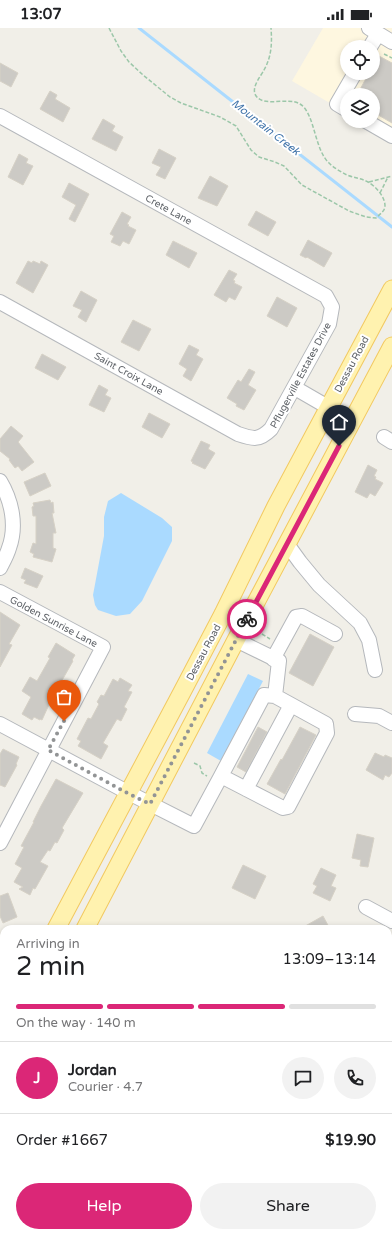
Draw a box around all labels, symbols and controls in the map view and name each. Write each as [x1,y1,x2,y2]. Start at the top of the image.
text: 13:07 [20,5,62,23]
map controls [340,40,380,128]
button: locate [340,40,380,80]
button: layers [340,88,380,128]
water label: Mountain Creek [229,97,303,159]
street label: Crete Lane [143,192,194,228]
street label: Pflugerville Estates Drive [268,320,334,430]
street label: Dessau Road [332,334,372,395]
street label: Saint Croix Lane [92,350,165,398]
pin [322,405,356,446]
icon: home [328,411,350,433]
street label: Golden Sunrise Lane [8,594,100,650]
courier [227,599,267,639]
icon: bike [236,608,258,630]
street label: Dessau Road [184,622,224,683]
pin [47,680,81,721]
icon: bag [53,686,75,708]
text: Arriving in [16,936,80,952]
text: 13:09–13:14 [283,950,376,968]
text: 2 min [16,951,85,982]
text: On the way · 140 m [16,1015,136,1031]
button: chat [282,1057,324,1099]
button: phone [334,1057,376,1099]
text: Jordan [68,1061,117,1079]
text: J [34,1069,41,1087]
text: Courier · 4.7 [68,1079,143,1095]
text: Order #1667 [16,1131,108,1149]
text: $19.90 [325,1131,376,1149]
button: Help [16,1183,192,1229]
button: Share [200,1183,376,1229]

